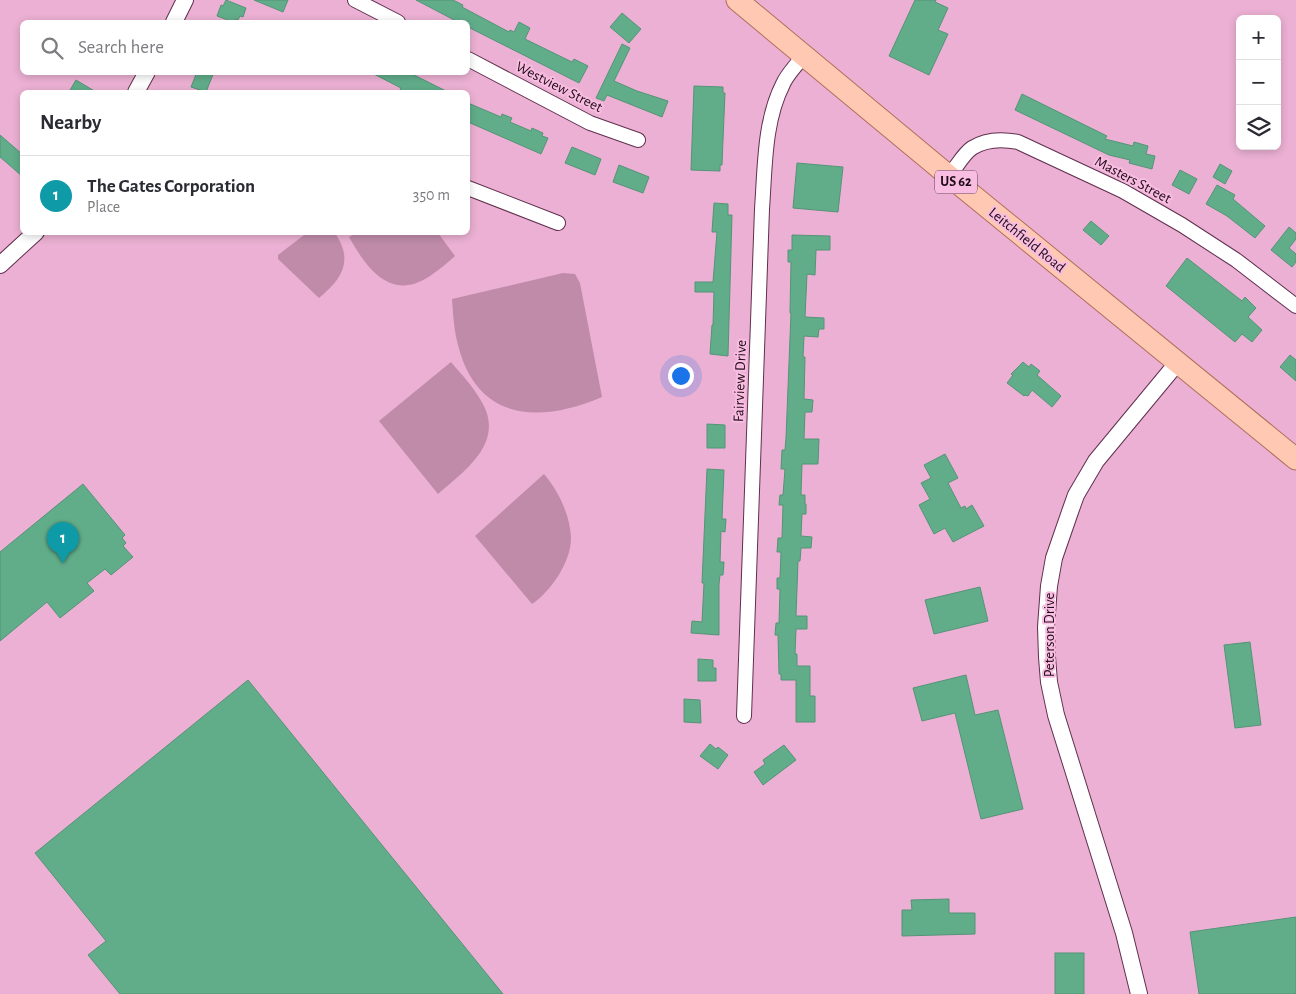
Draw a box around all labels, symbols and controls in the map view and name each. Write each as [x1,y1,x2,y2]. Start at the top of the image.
map controls [1236,15,1281,150]
button: + [1236,15,1281,60]
search box [20,20,470,75]
icon: search [38,34,66,62]
text: Search here [78,38,164,57]
street label: Westview Street [513,59,605,115]
button: − [1236,60,1281,105]
button: layers [1236,105,1281,150]
text: Nearby [40,112,101,133]
street label: Masters Street [1092,154,1174,206]
road number: US 62 [935,170,977,193]
text: The Gates Corporation [87,177,255,196]
text: 1 [53,187,59,203]
text: 350 m [413,187,450,203]
text: Place [87,199,120,215]
street label: Leitchfield Road [986,205,1068,275]
street label: Fairview Drive [731,340,749,422]
your location [668,363,694,389]
pin: 1 [47,522,79,563]
street label: Peterson Drive [1042,593,1057,677]

